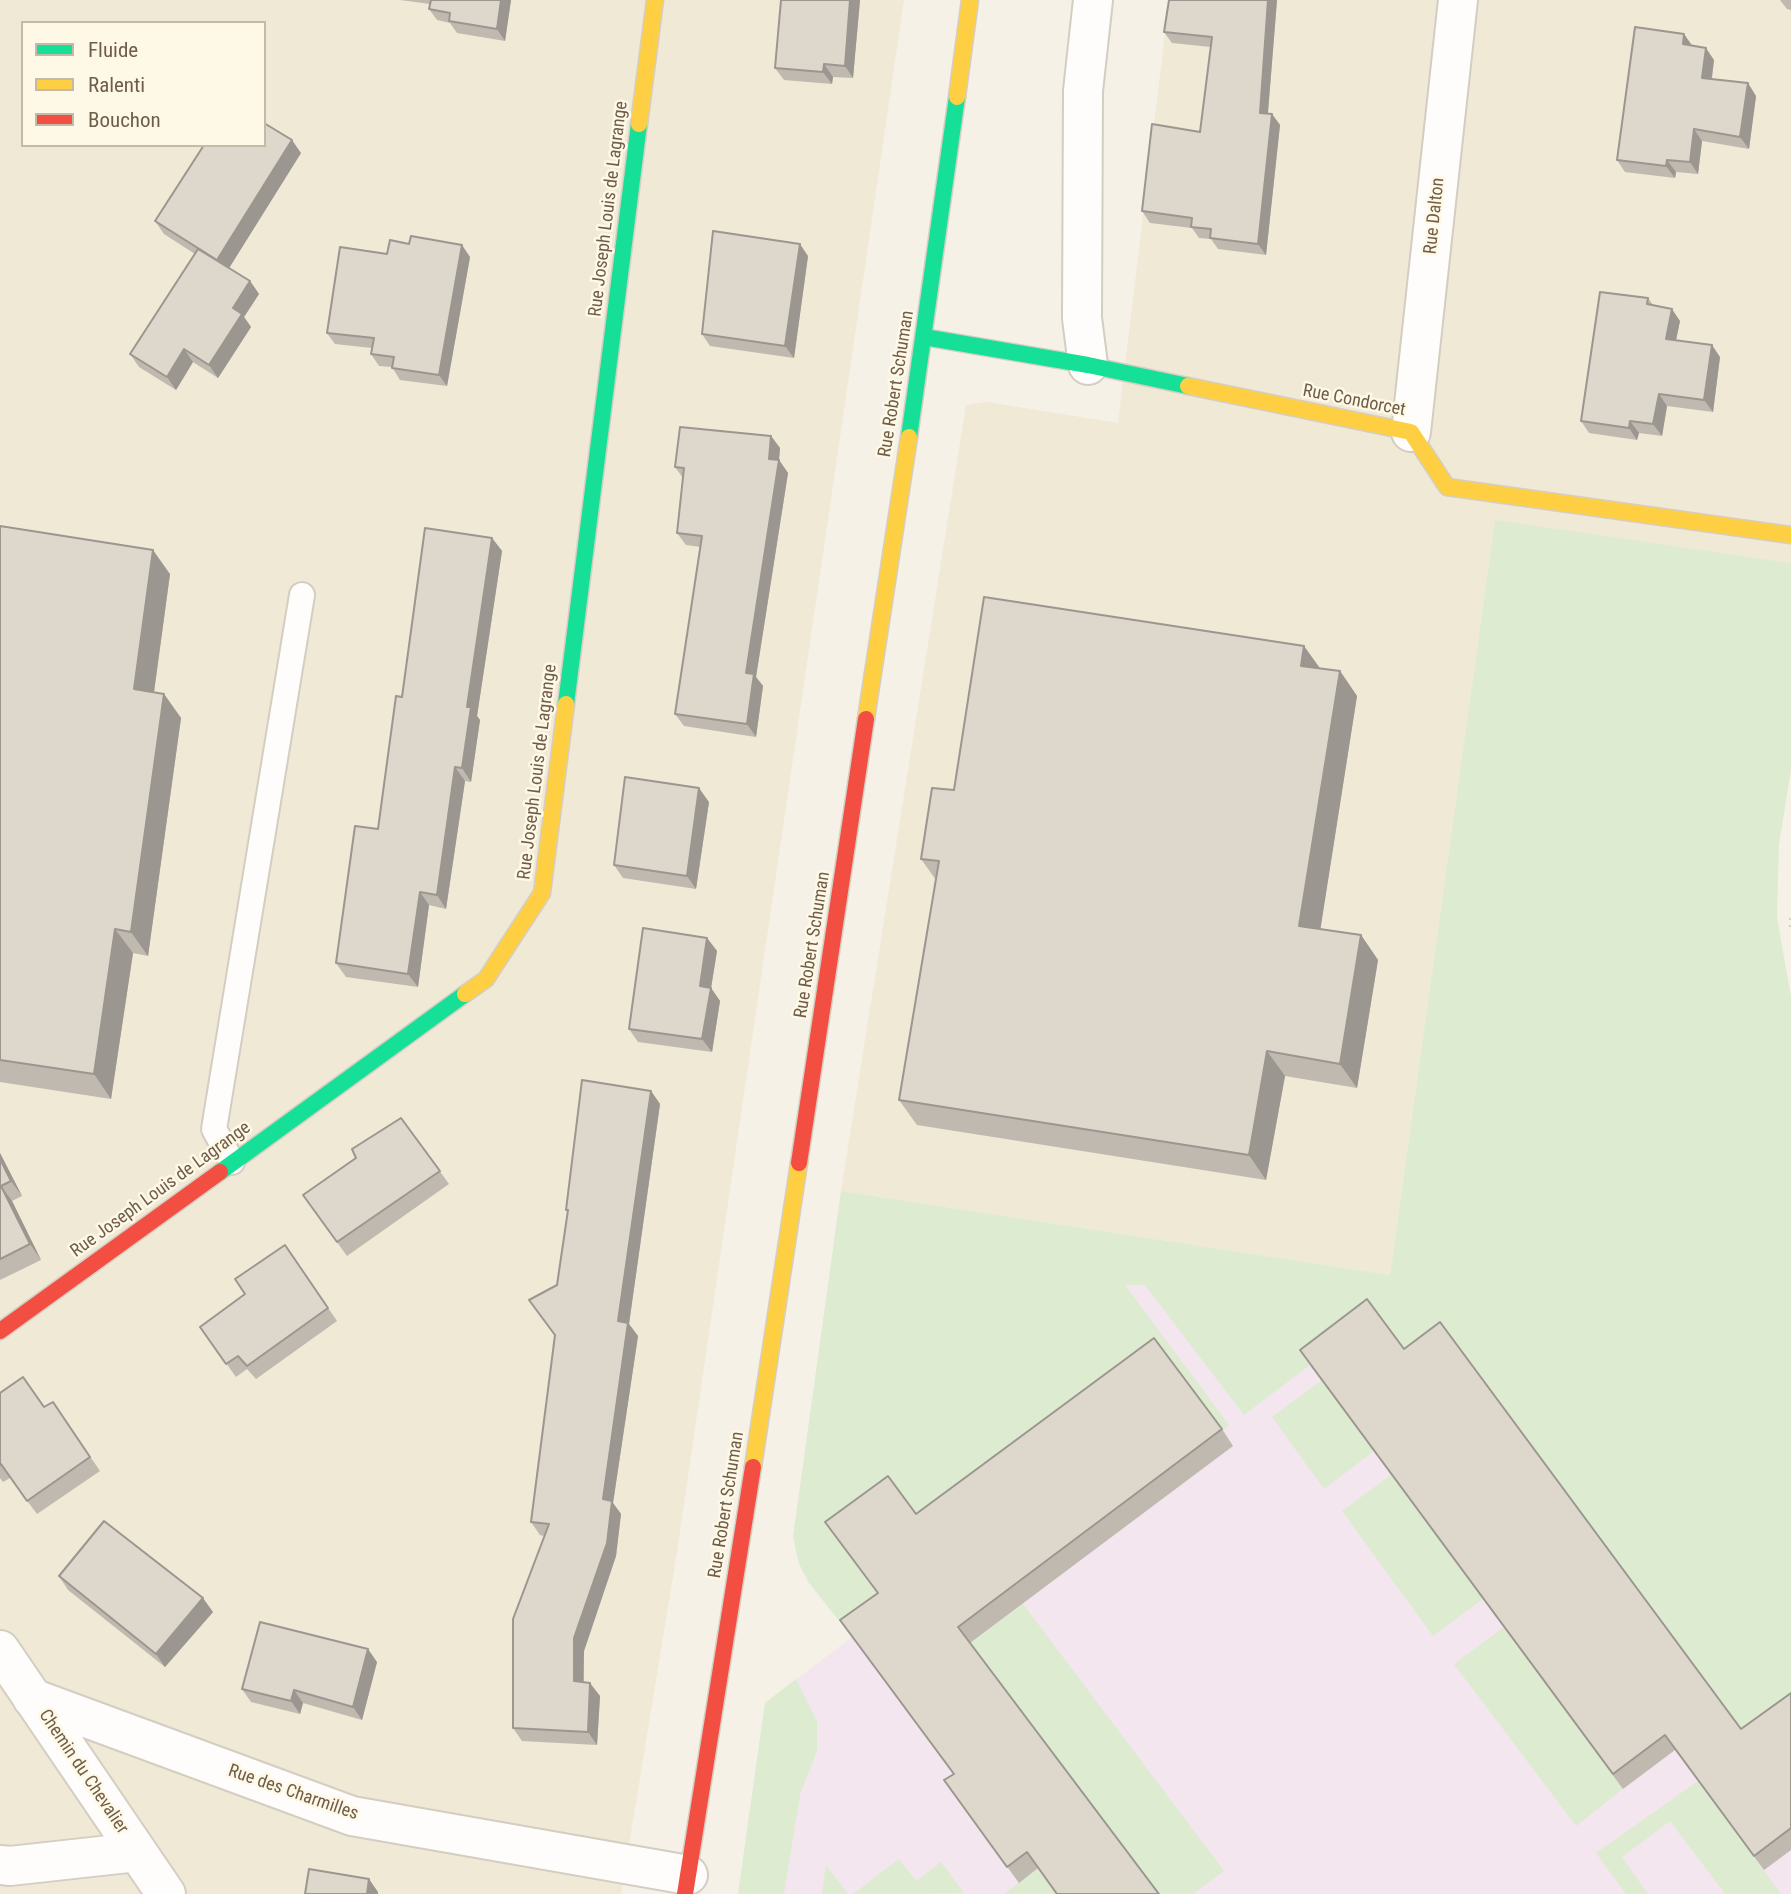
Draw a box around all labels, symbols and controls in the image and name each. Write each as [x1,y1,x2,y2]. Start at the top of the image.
legend [21,21,266,147]
text: Fluide [88,38,138,62]
text: Ralenti [88,73,145,97]
street label: Rue Joseph Louis de Lagrange [585,100,633,318]
text: Bouchon [88,108,161,132]
street label: Rue Dalton [1420,177,1450,255]
street label: Rue Robert Schuman [875,309,919,459]
street label: Rue Condorcet [1301,380,1407,422]
street label: Rue Joseph Louis de Lagrange [514,663,562,881]
street label: Rue Robert Schuman [791,870,835,1020]
street label: Rue Joseph Louis de Lagrange [67,1117,255,1263]
street label: Rue Robert Schuman [705,1430,749,1580]
street label: Chemin du Chevalier [33,1706,133,1838]
street label: Rue des Charmilles [225,1761,361,1825]

